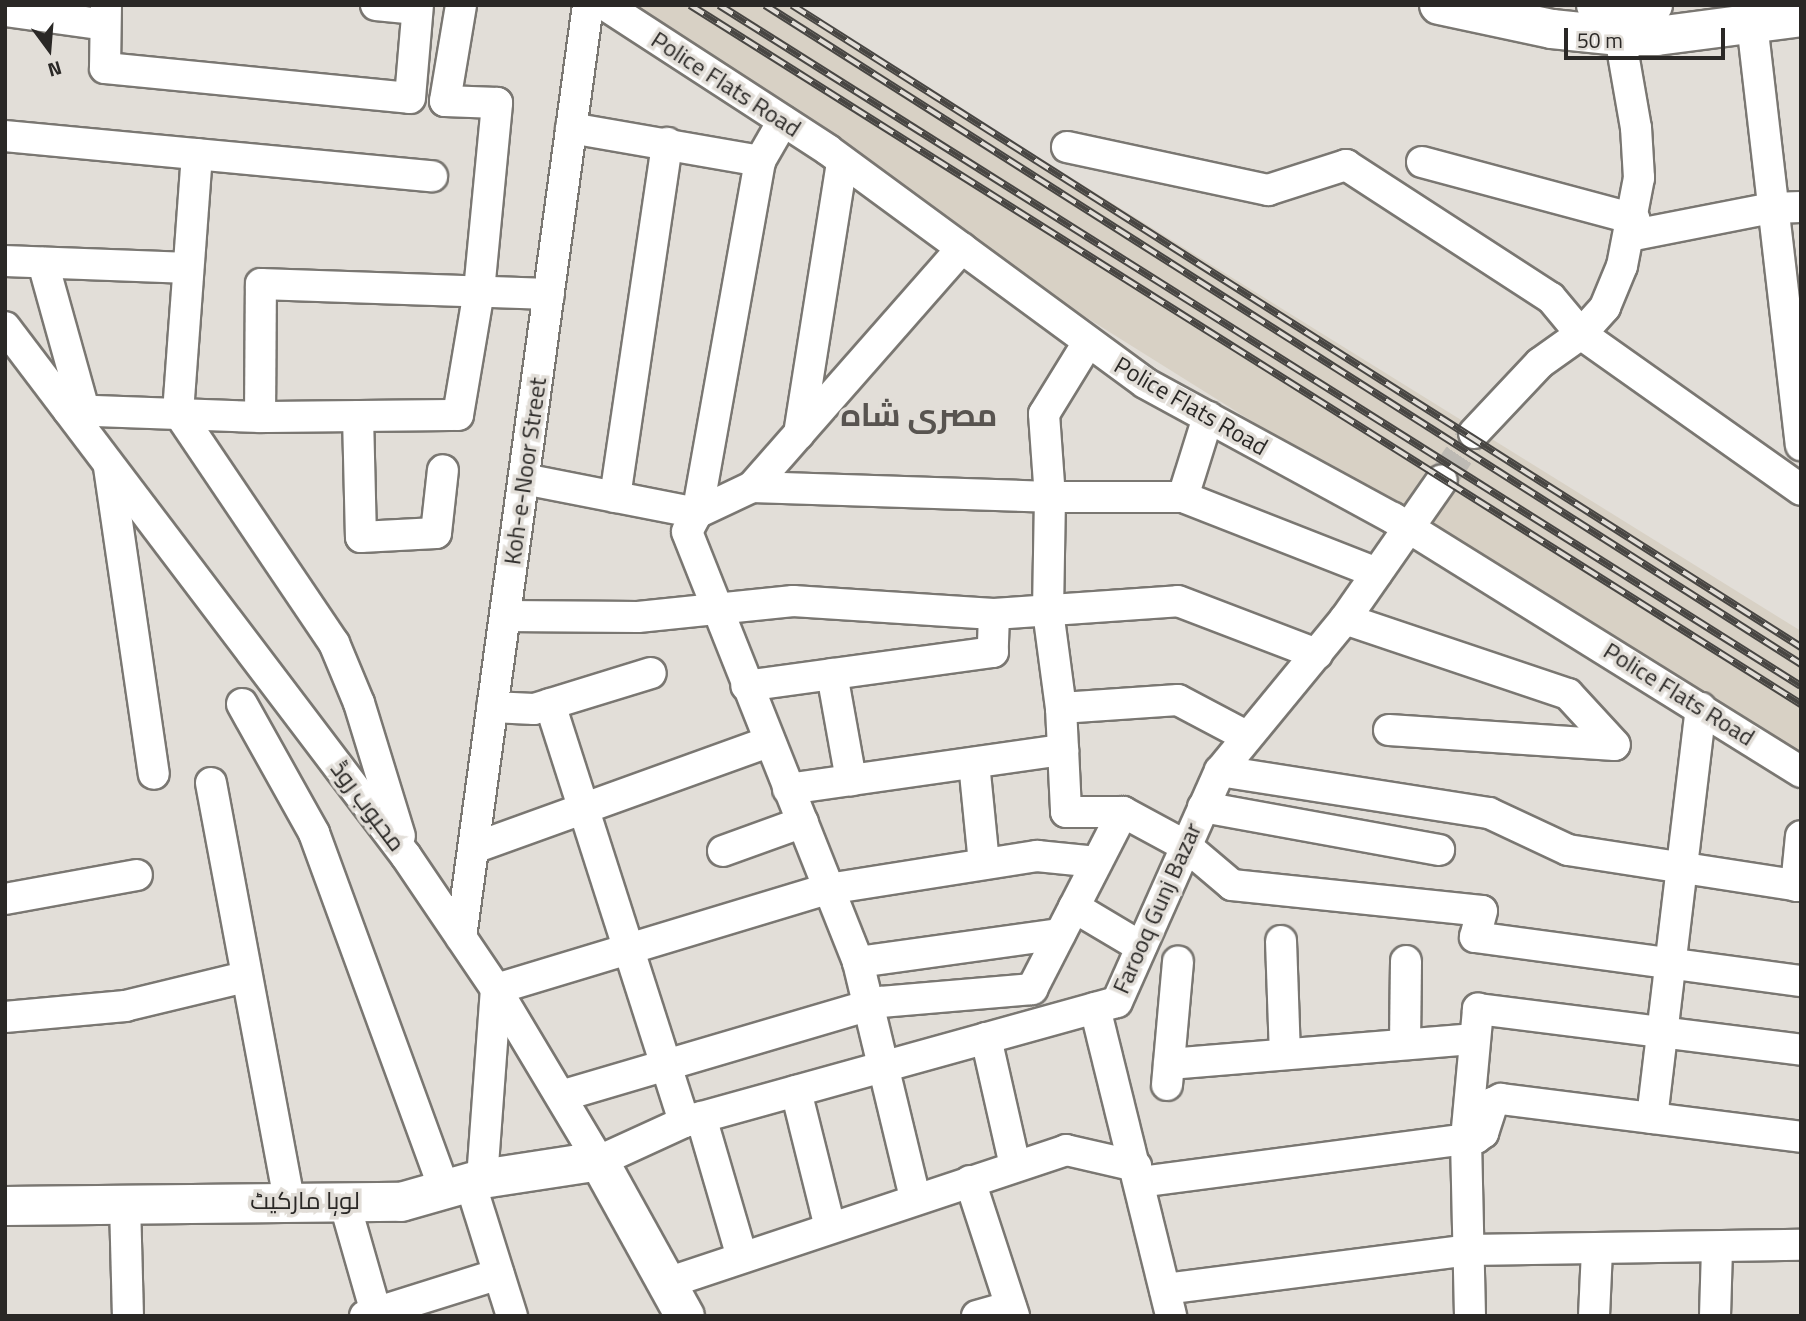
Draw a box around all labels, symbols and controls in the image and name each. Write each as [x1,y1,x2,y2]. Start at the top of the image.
north arrow [14,14,84,84]
scale bar [1568,14,1729,58]
text: 50 m [1577,24,1623,56]
street label: Police Flats Road [646,25,806,143]
text: N [45,54,65,85]
street label: Police Flats Road [1109,350,1273,462]
street label: Koh-e-Noor Street [498,375,552,567]
district label: مصری شاہ [841,395,997,433]
street label: Police Flats Road [1598,636,1760,752]
street label: محبوب روڈ [325,755,411,857]
street label: Farooq Gunj Bazar [1106,818,1208,998]
street label: لوہا مارکیٹ [250,1187,360,1215]

